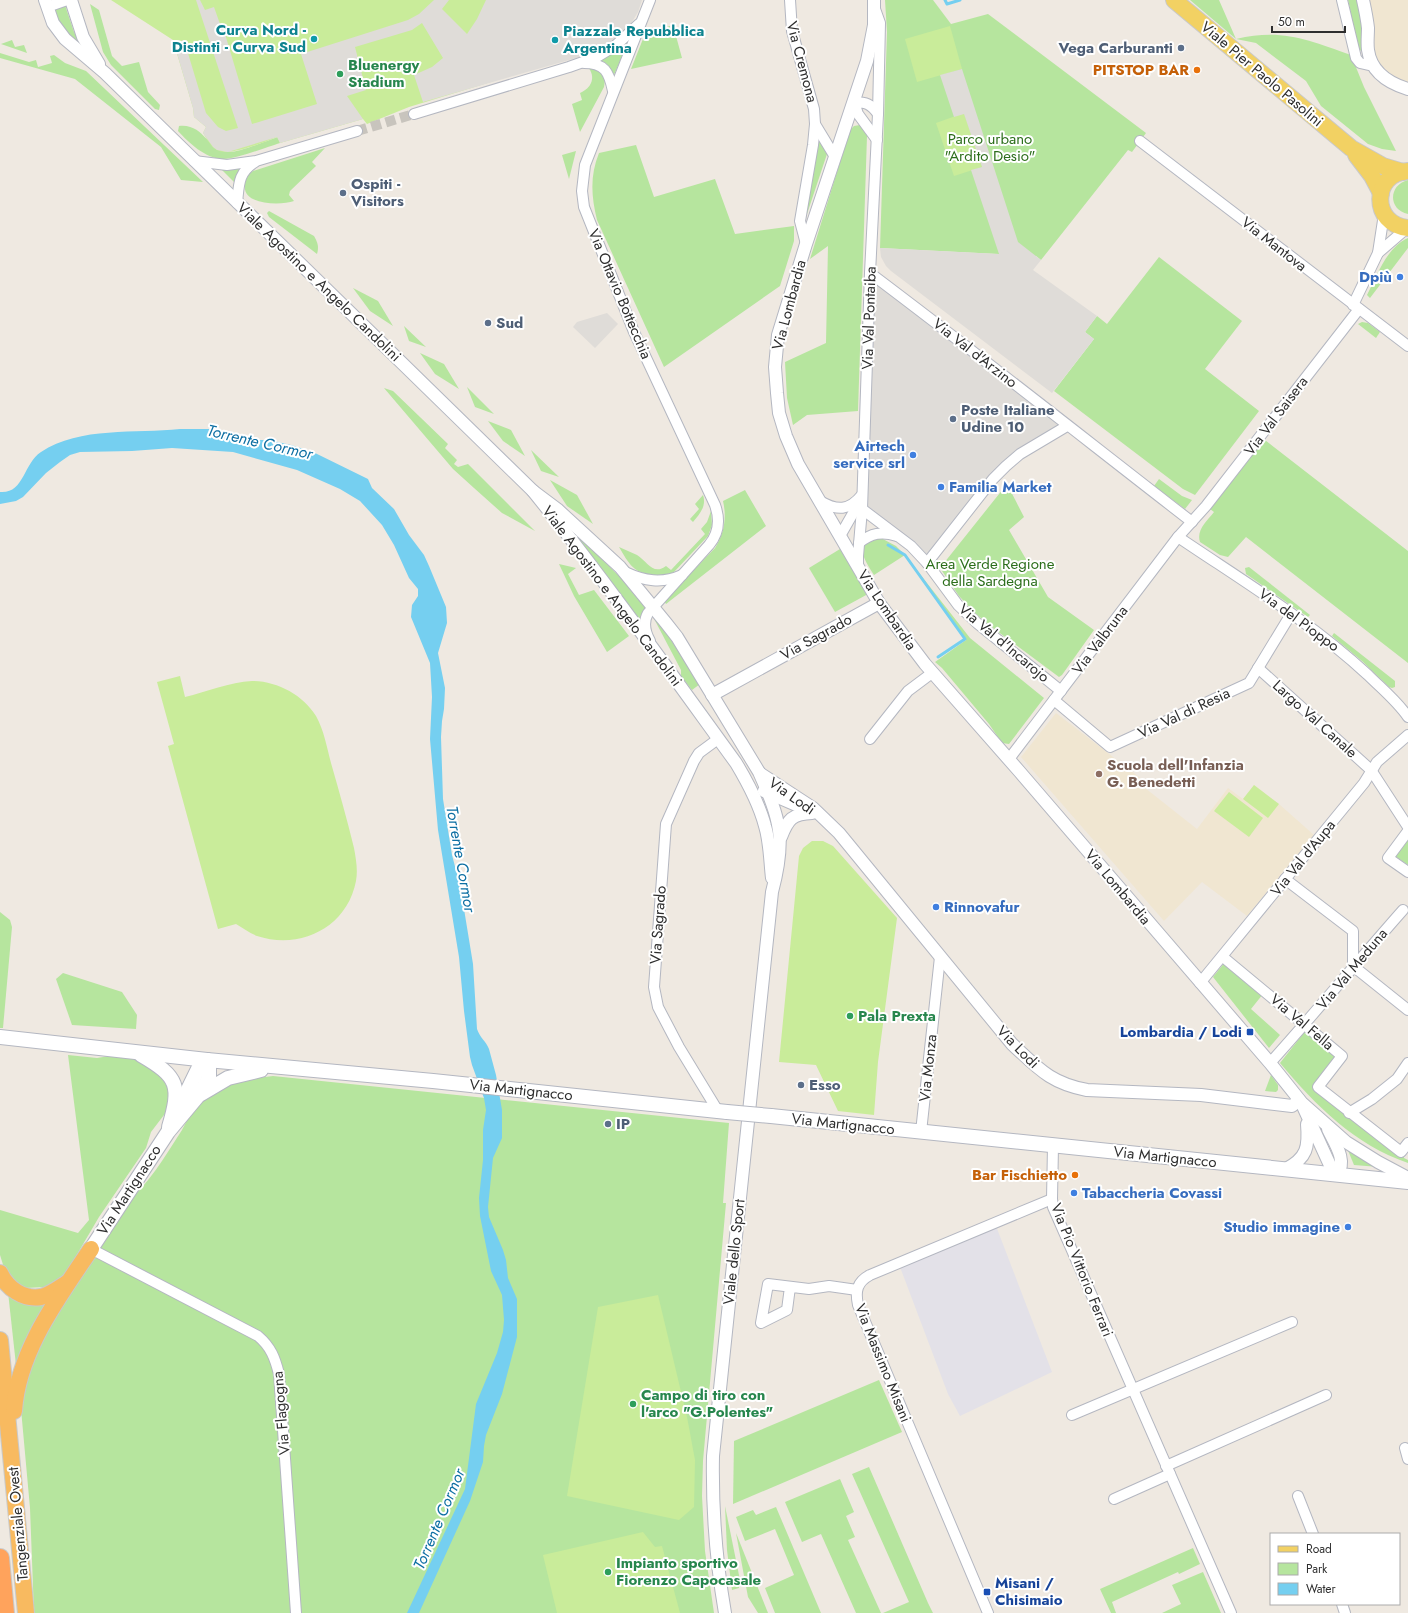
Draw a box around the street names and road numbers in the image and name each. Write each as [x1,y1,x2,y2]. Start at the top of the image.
street label: Viale Pier Paolo Pasolini [1196,16,1328,132]
street label: Via Cremona [781,19,823,105]
street label: Viale Agostino e Angelo Candolini [232,197,406,367]
street label: Via Mantova [1236,211,1312,277]
street label: Via Ottavio Bottecchia [583,225,657,363]
street label: Via Lombardia [766,257,812,353]
street label: Via Val Pontaiba [856,266,882,370]
street label: Via Val d'Arzino [928,313,1022,393]
street label: Via Val Saisera [1239,372,1313,460]
street label: Viale Agostino e Angelo Candolini [537,501,687,691]
street label: Via Lombardia [852,565,922,655]
street label: Via del Pioppo [1254,583,1344,657]
street label: Via Val d'Incarojo [954,598,1054,688]
street label: Via Valbruna [1067,601,1133,679]
street label: Via Sagrado [776,608,856,666]
street label: Largo Val Canale [1268,675,1362,763]
street label: Via Val di Resia [1134,682,1234,744]
street label: Via Lodi [764,772,820,820]
street label: Via Val d'Aupa [1265,815,1341,901]
street label: Via Lombardia [1080,844,1156,930]
street label: Via Sagrado [644,885,672,965]
street label: Via Val Meduna [1311,923,1393,1015]
street label: Via Val Fella [1265,989,1339,1055]
street label: Via Lodi [992,1021,1044,1073]
street label: Via Monza [914,1033,942,1103]
street label: Via Martignacco [468,1074,574,1106]
street label: Via Martignacco [790,1108,896,1140]
street label: Via Martignacco [92,1141,166,1239]
street label: Via Martignacco [1112,1141,1218,1173]
street label: Viale dello Sport [718,1198,751,1306]
street label: Via Pio Vittorio Ferrari [1045,1200,1119,1340]
street label: Via Massimo Misani [849,1300,917,1426]
street label: Via Flagogna [266,1370,296,1456]
street label: Tangenziale Ovest [2,1466,34,1582]

